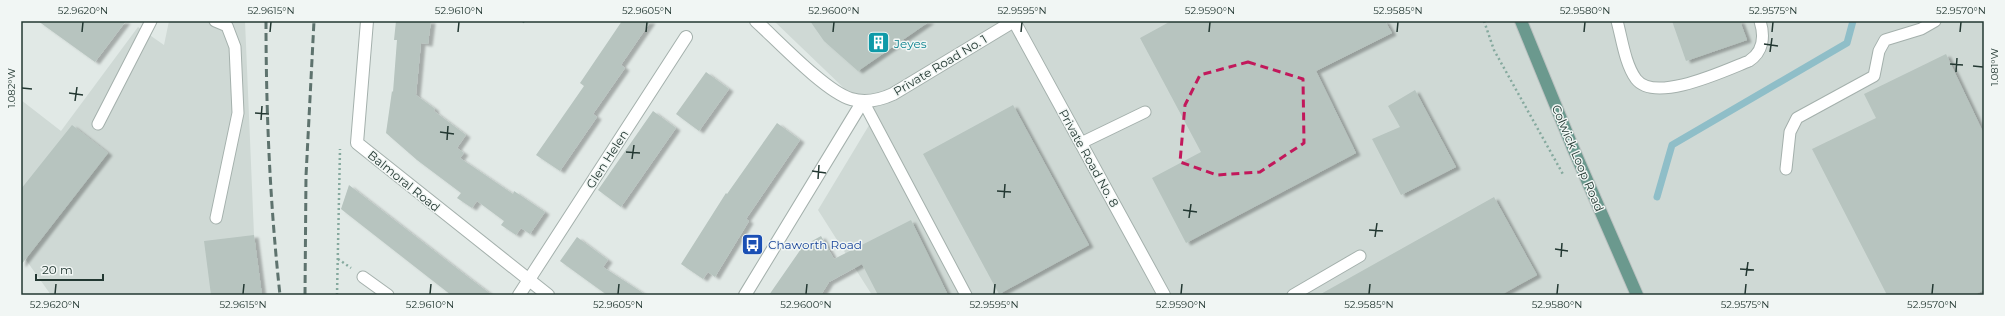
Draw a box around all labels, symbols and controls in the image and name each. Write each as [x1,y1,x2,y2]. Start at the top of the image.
text: 52.9620°N [58,4,108,17]
text: 52.9615°N [247,4,295,17]
text: 52.9610°N [435,4,483,17]
text: 52.9605°N [622,4,672,17]
text: 52.9600°N [808,4,860,17]
text: 52.9595°N [997,4,1047,17]
text: 52.9590°N [1185,4,1235,17]
text: 52.9585°N [1373,4,1423,17]
text: 52.9580°N [1560,4,1610,17]
text: 52.9575°N [1749,4,1797,17]
text: 52.9570°N [1936,4,1986,17]
building icon: Jeyes [865,30,891,56]
street label: Private Road No. 1 [891,31,989,99]
place label: Jeyes [893,36,927,51]
text: 1.081°W [1988,48,2001,86]
text: 1.082°W [5,68,18,108]
street label: Colwick Loop Road [1549,102,1607,214]
street label: Private Road No. 8 [1056,106,1122,210]
street label: Glen Helen [583,127,631,191]
street label: Balmoral Road [365,147,443,215]
bus stop icon: Chaworth Road [740,231,766,257]
place label: Chaworth Road [768,237,862,252]
scale bar [36,256,103,282]
text: 20 m [42,262,73,277]
text: 52.9620°N [30,298,80,311]
text: 52.9615°N [219,298,267,311]
text: 52.9610°N [406,298,454,311]
text: 52.9605°N [593,298,643,311]
text: 52.9600°N [780,298,832,311]
text: 52.9595°N [969,298,1019,311]
text: 52.9590°N [1156,298,1206,311]
text: 52.9585°N [1344,298,1394,311]
text: 52.9580°N [1532,298,1582,311]
text: 52.9575°N [1721,298,1769,311]
text: 52.9570°N [1907,298,1957,311]

